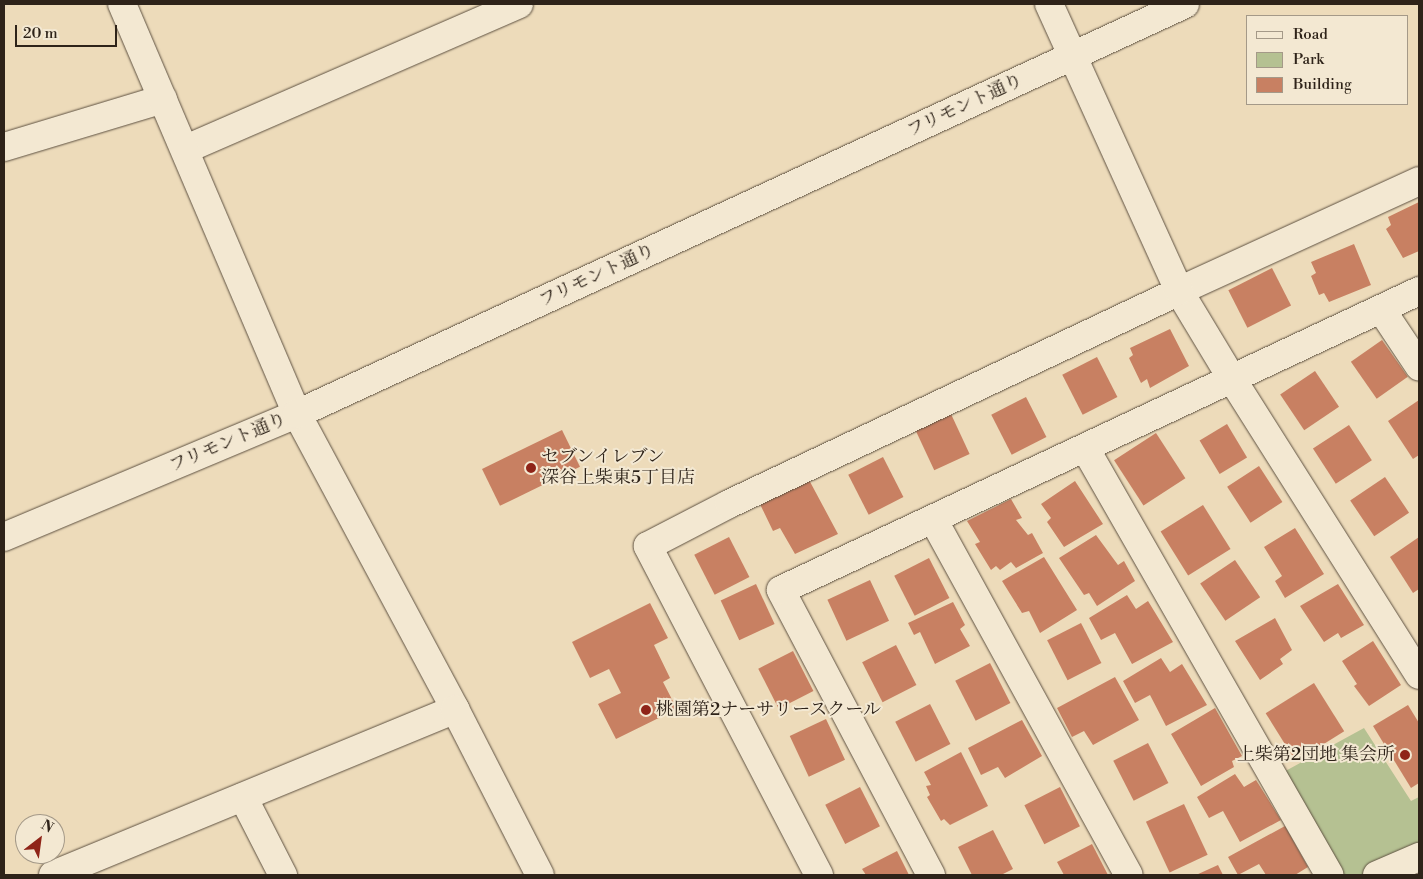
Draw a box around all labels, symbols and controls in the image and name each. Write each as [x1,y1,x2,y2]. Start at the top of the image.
scale bar [18,15,120,47]
legend [1246,15,1408,105]
text: 20 m [23,24,58,43]
text: Road [1293,25,1328,44]
text: Park [1293,50,1324,69]
street label: フリモント通り [903,70,1027,142]
text: Building [1293,75,1352,94]
street label: フリモント通り [535,240,659,312]
street label: フリモント通り [166,408,290,478]
place label: セブンイレブン 深谷上柴東5丁目店 [541,447,695,489]
marker: セブンイレブン 深谷上柴東5丁目店 [525,462,537,474]
place label: 桃園第2ナーサリースクール [656,699,882,721]
marker: 桃園第2ナーサリースクール [640,704,652,716]
place label: 上柴第2団地 集会所 [1237,744,1395,766]
marker: 上柴第2団地 集会所 [1399,749,1411,761]
north arrow [15,814,65,864]
text: N [38,816,56,837]

